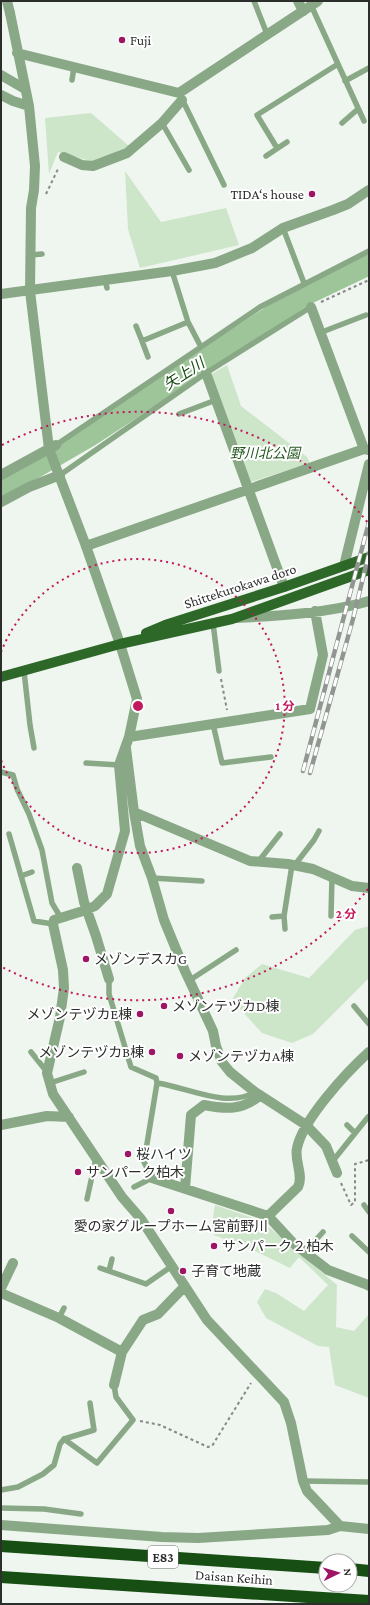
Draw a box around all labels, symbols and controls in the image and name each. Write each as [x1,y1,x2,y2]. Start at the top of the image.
place label: Fuji [130,32,152,49]
marker: Fuji [117,35,127,45]
place label: TIDA‘s house [230,186,304,202]
marker: TIDA‘s house [307,189,317,199]
water label: 矢上川 [161,354,209,393]
park label: 野川北公園 [230,445,302,461]
street label: Shittekurokawa doro [182,560,298,612]
centre of rings [131,699,145,713]
text: 1 分 [276,699,294,713]
text: 2 分 [336,907,356,921]
place label: メゾンデスカG [94,951,187,967]
marker: メゾンデスカG [81,954,91,964]
place label: メゾンテヅカD棟 [172,998,279,1014]
marker: メゾンテヅカD棟 [159,1001,169,1011]
place label: メゾンテヅカE棟 [26,1006,132,1022]
marker: メゾンテヅカE棟 [135,1009,145,1019]
place label: メゾンテヅカB棟 [38,1044,144,1060]
marker: メゾンテヅカB棟 [147,1047,157,1057]
place label: メゾンテヅカA棟 [188,1048,294,1064]
marker: メゾンテヅカA棟 [175,1051,185,1061]
place label: 桜ハイツ [136,1146,192,1162]
marker: 桜ハイツ [123,1149,133,1159]
place label: サンパーク柏木 [86,1164,184,1180]
marker: サンパーク柏木 [73,1167,83,1177]
marker: 愛の家グループホーム宮前野川 [166,1206,176,1216]
place label: 愛の家グループホーム宮前野川 [74,1218,268,1234]
place label: サンパーク２柏木 [222,1238,334,1254]
marker: サンパーク２柏木 [209,1241,219,1251]
place label: 子育て地蔵 [191,1263,261,1279]
marker: 子育て地蔵 [178,1266,188,1276]
road number: E83 [148,1546,178,1568]
north arrow [318,1553,358,1593]
street label: Daisan Keihin [195,1566,274,1588]
text: N [342,1568,354,1577]

